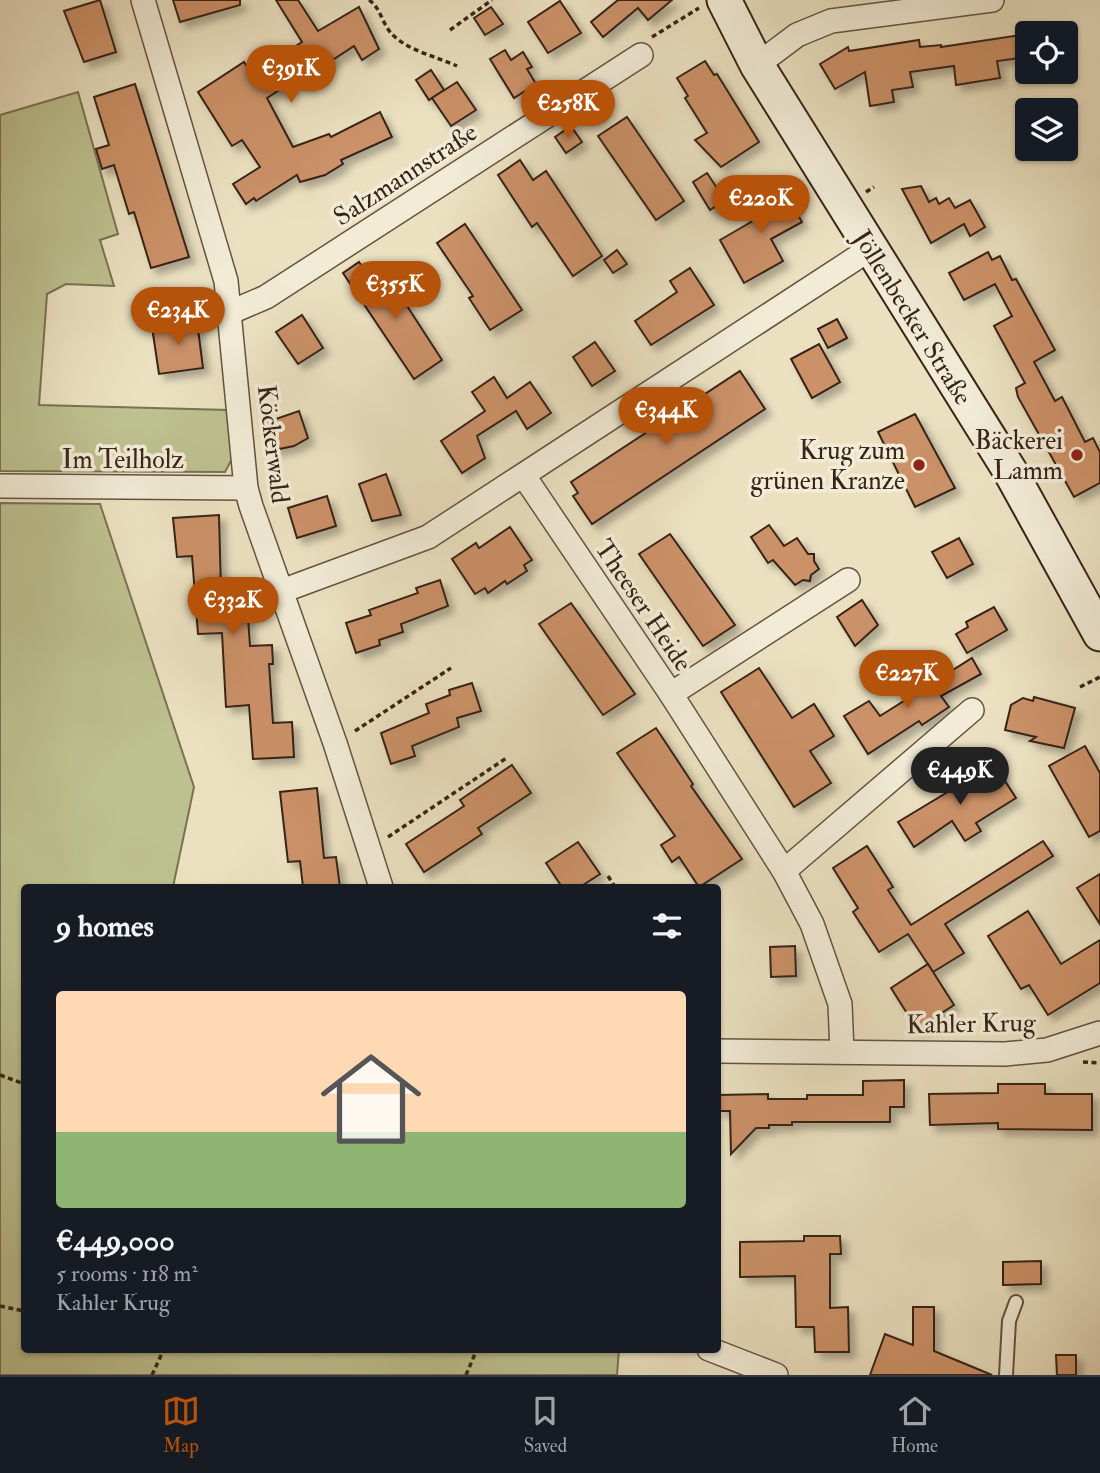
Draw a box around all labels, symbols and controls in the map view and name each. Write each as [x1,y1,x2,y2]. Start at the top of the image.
map controls [1015,21,1078,161]
button: locate [1015,21,1078,84]
pin: €391K [242,46,340,105]
text: €391K [262,53,320,82]
pin: €258K [519,80,617,140]
text: €258K [537,88,599,117]
button: layers [1015,98,1078,161]
street label: Salzmannstraße [328,117,483,233]
pin: €220K [712,176,810,235]
text: €220K [729,183,793,212]
street label: Jöllenbecker Straße [845,223,979,411]
pin: €355K [346,262,444,321]
text: €355K [366,269,424,298]
pin: €234K [129,288,227,347]
text: €234K [147,295,209,324]
street label: Köckerwald [250,383,296,505]
pin: €344K [617,388,715,447]
text: €344K [634,395,698,424]
place label: Bäckerei Lamm [974,425,1063,487]
place label: Krug zum grünen Kranze [751,435,905,497]
street label: Im Teilholz [62,444,184,476]
marker: Bäckerei Lamm [1069,447,1085,463]
marker: Krug zum grünen Kranze [911,457,927,473]
street label: Theeser Heide [587,534,699,678]
pin: €332K [184,578,282,637]
text: €332K [204,585,262,614]
pin: €227K [858,650,956,710]
text: €227K [875,658,939,687]
pin: €449K [911,748,1009,807]
text: €449K [927,755,993,784]
icon: filters [648,907,686,945]
text: 9 homes [56,908,154,945]
street label: Kahler Krug [906,1007,1037,1041]
icon: home [308,1036,434,1162]
text: €449,000 [56,1222,175,1259]
text: 5 rooms · 118 m² [56,1259,198,1288]
text: Kahler Krug [56,1288,170,1317]
tab: Map [162,1392,200,1458]
tab: Saved [524,1392,567,1458]
tab: Home [891,1392,938,1458]

